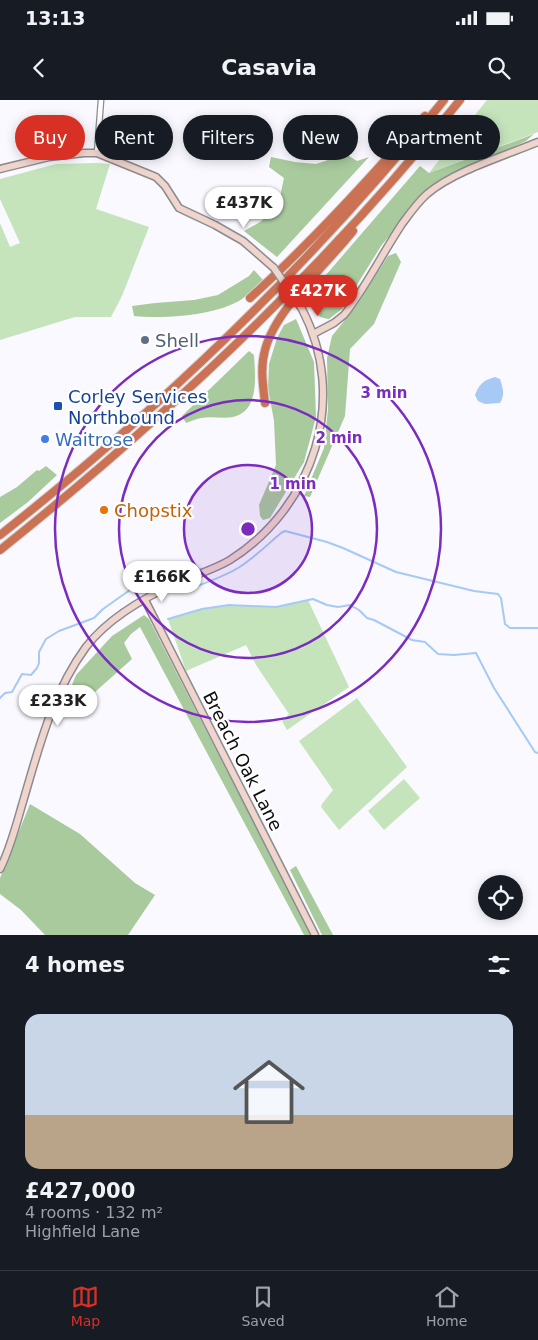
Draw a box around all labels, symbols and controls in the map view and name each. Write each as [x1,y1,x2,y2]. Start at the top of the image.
text: 13:13 [25,7,85,29]
icon: back [25,54,53,82]
icon: search [485,54,513,82]
text: Casavia [221,55,317,80]
chip: Buy [15,115,85,160]
chip: Rent [95,115,173,160]
chip: Filters [183,115,273,160]
chip: New [283,115,358,160]
chip: Apartment [368,115,500,160]
pin: £437K [209,186,279,229]
text: £437K [216,193,272,212]
pin: £427K [283,274,353,317]
text: £427K [290,281,346,300]
place label: Shell [155,330,199,351]
marker: Shell [139,334,151,346]
text: 3 min [360,384,408,402]
place label: Corley Services Northbound [68,386,207,428]
marker: Corley Services Northbound [52,400,64,412]
place label: Waitrose [55,429,133,450]
text: 2 min [315,429,363,447]
marker: Waitrose [39,433,51,445]
text: 1 min [269,475,317,493]
place label: Chopstix [114,500,193,521]
marker: Chopstix [98,504,110,516]
centre of rings [239,520,257,538]
pin: £166K [127,560,197,603]
text: £166K [134,567,190,586]
pin: £233K [23,684,93,727]
street label: Breach Oak Lane [199,688,287,834]
text: £233K [30,691,86,710]
map controls [478,875,523,920]
button: locate [478,875,523,920]
icon: filters [485,951,513,979]
text: 4 homes [25,953,125,977]
icon: home [224,1047,314,1137]
text: £427,000 [25,1179,135,1203]
text: 4 rooms · 132 m² [25,1203,163,1222]
text: Highfield Lane [25,1222,140,1241]
tab: Map [71,1283,100,1329]
tab: Saved [241,1283,285,1329]
tab: Home [426,1283,467,1329]

